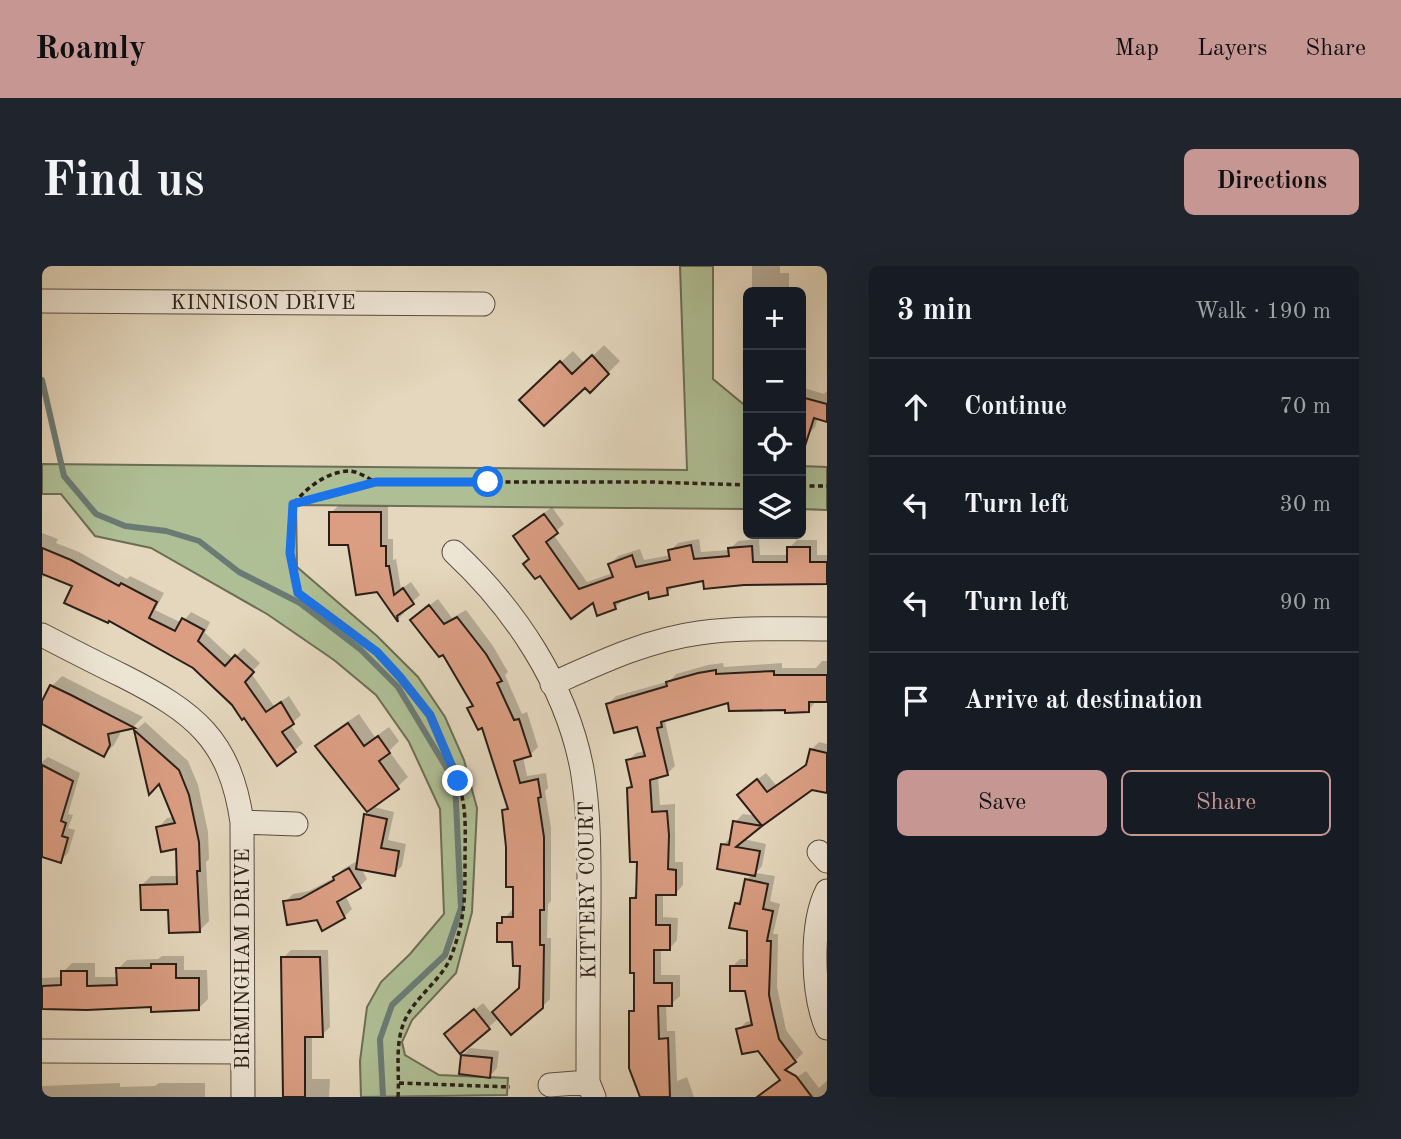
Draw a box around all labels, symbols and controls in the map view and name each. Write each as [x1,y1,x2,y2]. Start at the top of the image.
text: Roamly [35,33,146,66]
text: Map [1115,37,1159,61]
text: Layers [1197,37,1267,61]
text: Share [1305,37,1366,61]
button: Directions [1184,149,1359,215]
text: Find us [42,158,205,207]
map controls [743,287,806,539]
button: + [743,287,806,350]
street label: KINNISON DRIVE [171,293,355,314]
text: 3 min [897,296,972,326]
text: Walk · 190 m [1195,300,1331,323]
button: − [743,350,806,413]
icon: ahead [897,388,935,426]
text: Continue [964,394,1067,420]
text: 70 m [1280,395,1331,418]
button: locate [743,413,806,476]
route start [472,466,503,497]
button: layers [743,476,806,539]
icon: left [897,486,935,524]
text: Turn left [964,492,1069,518]
text: 30 m [1280,493,1331,516]
icon: left [897,584,935,622]
text: Turn left [964,590,1069,616]
text: 90 m [1280,591,1331,614]
icon: arrive [897,682,935,720]
text: Arrive at destination [964,688,1203,714]
route end [442,765,473,796]
button: Save [897,770,1107,836]
button: Share [1121,770,1331,836]
street label: KITTERY COURT [576,801,601,979]
street label: BIRMINGHAM DRIVE [233,848,254,1070]

